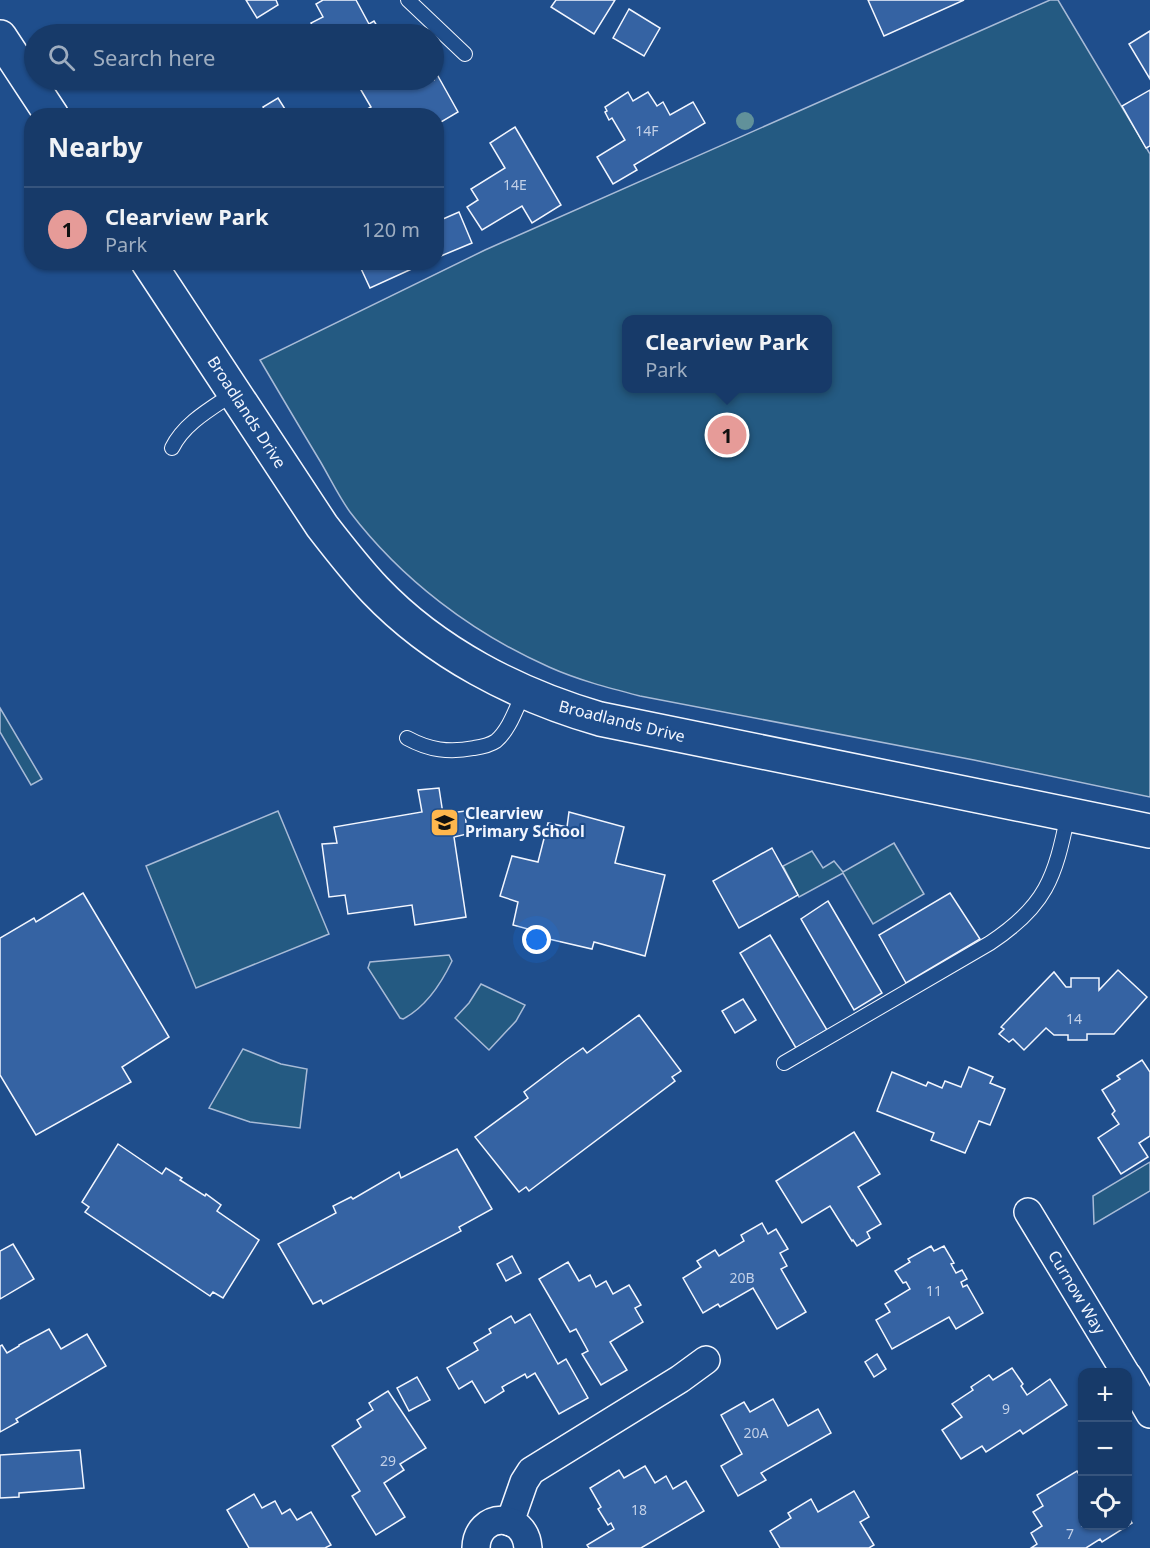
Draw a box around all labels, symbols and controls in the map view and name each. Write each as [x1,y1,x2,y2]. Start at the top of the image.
search box [24,24,444,90]
icon: search [45,41,78,74]
text: Search here [93,42,215,72]
house number: 14F [635,121,659,140]
text: Nearby [48,129,143,165]
house number: 14E [503,175,527,194]
text: Clearview Park [105,201,269,231]
text: 1 [62,216,73,243]
text: 120 m [362,216,420,243]
text: Park [105,231,147,258]
popup [622,315,832,393]
text: Clearview Park [645,326,809,356]
street label: Broadlands Drive [203,352,291,472]
text: Park [645,356,688,383]
pin: 1 [708,412,746,458]
street label: Broadlands Drive [557,695,687,747]
place label: Clearview Primary School [465,802,585,842]
school or university icon: Clearview Primary School [428,806,460,838]
your location [522,925,551,954]
house number: 14 [1066,1009,1082,1028]
street label: Curnow Way [1043,1246,1111,1339]
house number: 20B [729,1268,755,1287]
house number: 11 [926,1281,942,1300]
map controls [1078,1368,1132,1530]
button: + [1078,1368,1132,1422]
house number: 9 [1002,1399,1010,1418]
button: − [1078,1422,1132,1476]
house number: 20A [744,1423,769,1442]
house number: 29 [380,1451,396,1470]
button: locate [1078,1476,1132,1530]
house number: 18 [631,1500,647,1519]
house number: 7 [1066,1524,1074,1543]

